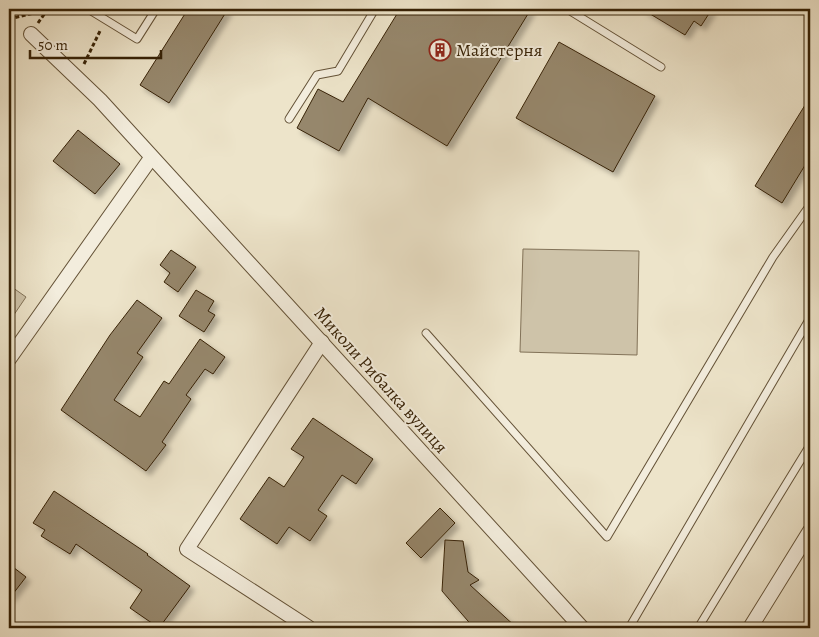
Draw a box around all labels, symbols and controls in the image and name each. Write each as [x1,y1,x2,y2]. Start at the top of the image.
scale bar [30,28,161,60]
text: 50 m [38,35,68,55]
building icon: Майстерня [428,38,452,62]
place label: Майстерня [456,38,543,62]
street label: Миколи Рибалка вулиця [309,302,453,458]

